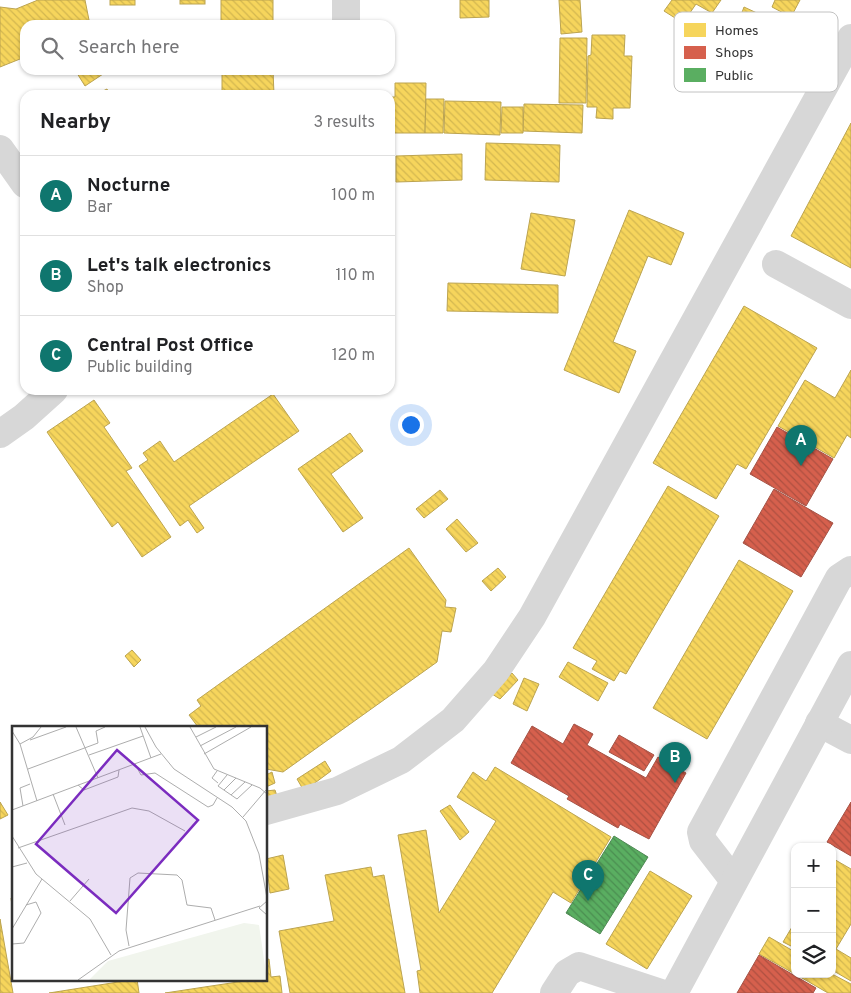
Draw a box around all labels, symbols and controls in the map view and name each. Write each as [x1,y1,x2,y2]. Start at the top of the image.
legend [674,12,838,92]
search box [20,20,395,75]
text: Homes [715,23,759,40]
icon: search [38,34,66,62]
text: Search here [78,36,180,60]
text: Shops [715,45,754,62]
text: Public [715,68,754,85]
text: Nearby [40,109,111,136]
text: 3 results [313,113,375,133]
text: Nocturne [87,174,170,198]
text: A [50,186,62,206]
text: 100 m [331,186,375,206]
text: Bar [87,198,113,218]
text: Let's talk electronics [87,254,271,278]
text: B [50,266,62,286]
text: 110 m [335,266,375,286]
text: Shop [87,278,124,298]
text: Central Post Office [87,334,254,358]
text: C [51,346,61,366]
text: 120 m [332,346,375,366]
text: Public building [87,358,192,378]
your location [398,412,424,438]
pin: A [785,425,817,466]
inset map [12,726,268,980]
pin: B [659,742,691,783]
map controls [791,843,836,978]
button: + [791,843,836,888]
pin: C [572,860,604,901]
button: − [791,888,836,933]
button: layers [791,933,836,978]

